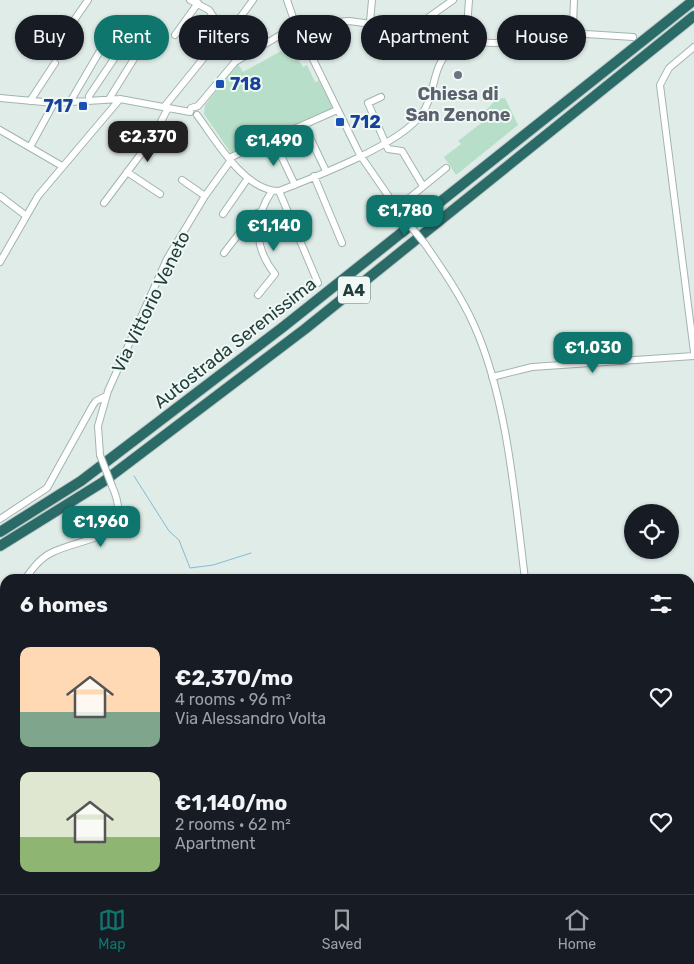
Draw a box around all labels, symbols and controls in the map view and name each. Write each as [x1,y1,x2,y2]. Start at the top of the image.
chip: Buy [15,15,84,60]
chip: Rent [94,15,169,60]
chip: Filters [179,15,268,60]
chip: New [278,15,351,60]
chip: Apartment [361,15,487,60]
chip: House [497,15,586,60]
marker: Chiesa di San Zenone [452,69,464,81]
place label: 718 [230,73,261,95]
marker: 718 [214,78,226,90]
place label: Chiesa di San Zenone [405,83,511,126]
place label: 717 [43,95,73,117]
marker: 717 [77,100,89,112]
place label: 712 [350,111,381,133]
marker: 712 [334,116,346,128]
pin: €2,370 [107,120,189,163]
pin: €1,490 [233,124,315,167]
text: €2,370 [119,127,177,146]
text: €1,490 [246,131,302,150]
pin: €1,780 [364,194,446,237]
text: €1,780 [377,201,433,220]
pin: €1,140 [233,210,315,252]
text: €1,140 [247,216,301,235]
street label: Via Vittorio Veneto [107,227,195,377]
street label: Autostrada Serenissima [149,273,321,413]
road number: A4 [338,276,370,304]
pin: €1,030 [552,332,634,374]
text: €1,030 [564,338,622,357]
map controls [624,504,679,559]
button: locate [624,504,679,559]
pin: €1,960 [60,506,142,548]
text: €1,960 [73,512,129,531]
icon: filters [647,590,675,618]
text: 6 homes [20,592,108,617]
text: €2,370/mo [175,665,293,690]
icon: home [60,667,120,727]
icon: heart [647,683,675,711]
text: 4 rooms · 96 m² [175,690,291,709]
text: Via Alessandro Volta [175,709,326,728]
text: €1,140/mo [175,790,287,815]
icon: home [60,792,120,852]
icon: heart [647,808,675,836]
text: 2 rooms · 62 m² [175,815,291,834]
text: Apartment [175,834,255,853]
tab: Map [98,906,126,953]
tab: Saved [322,906,362,953]
tab: Home [558,906,596,953]

